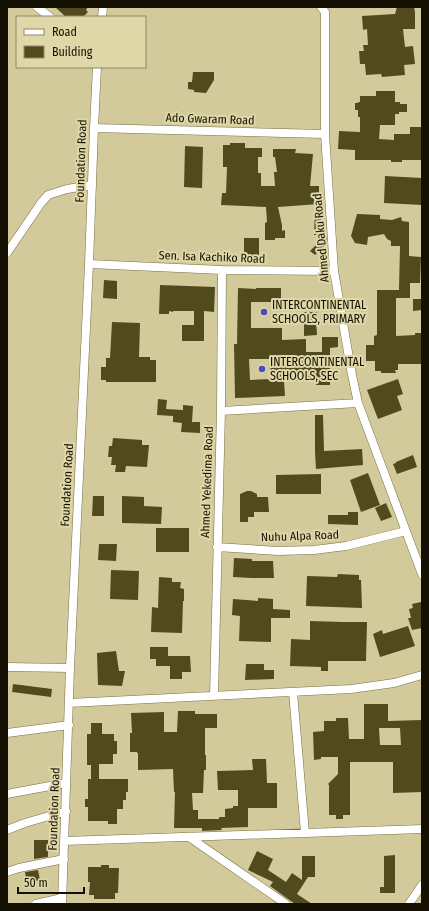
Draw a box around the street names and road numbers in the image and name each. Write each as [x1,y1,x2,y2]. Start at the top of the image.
street label: Ado Gwaram Road [165,110,255,128]
street label: Foundation Road [73,119,89,203]
street label: Ahmed Daku Road [310,193,332,283]
street label: Sen. Isa Kachiko Road [158,248,266,266]
street label: Ahmed Yekedima Road [198,426,216,538]
street label: Foundation Road [58,443,76,527]
street label: Nuhu Alpa Road [261,528,339,544]
street label: Foundation Road [46,767,62,851]

